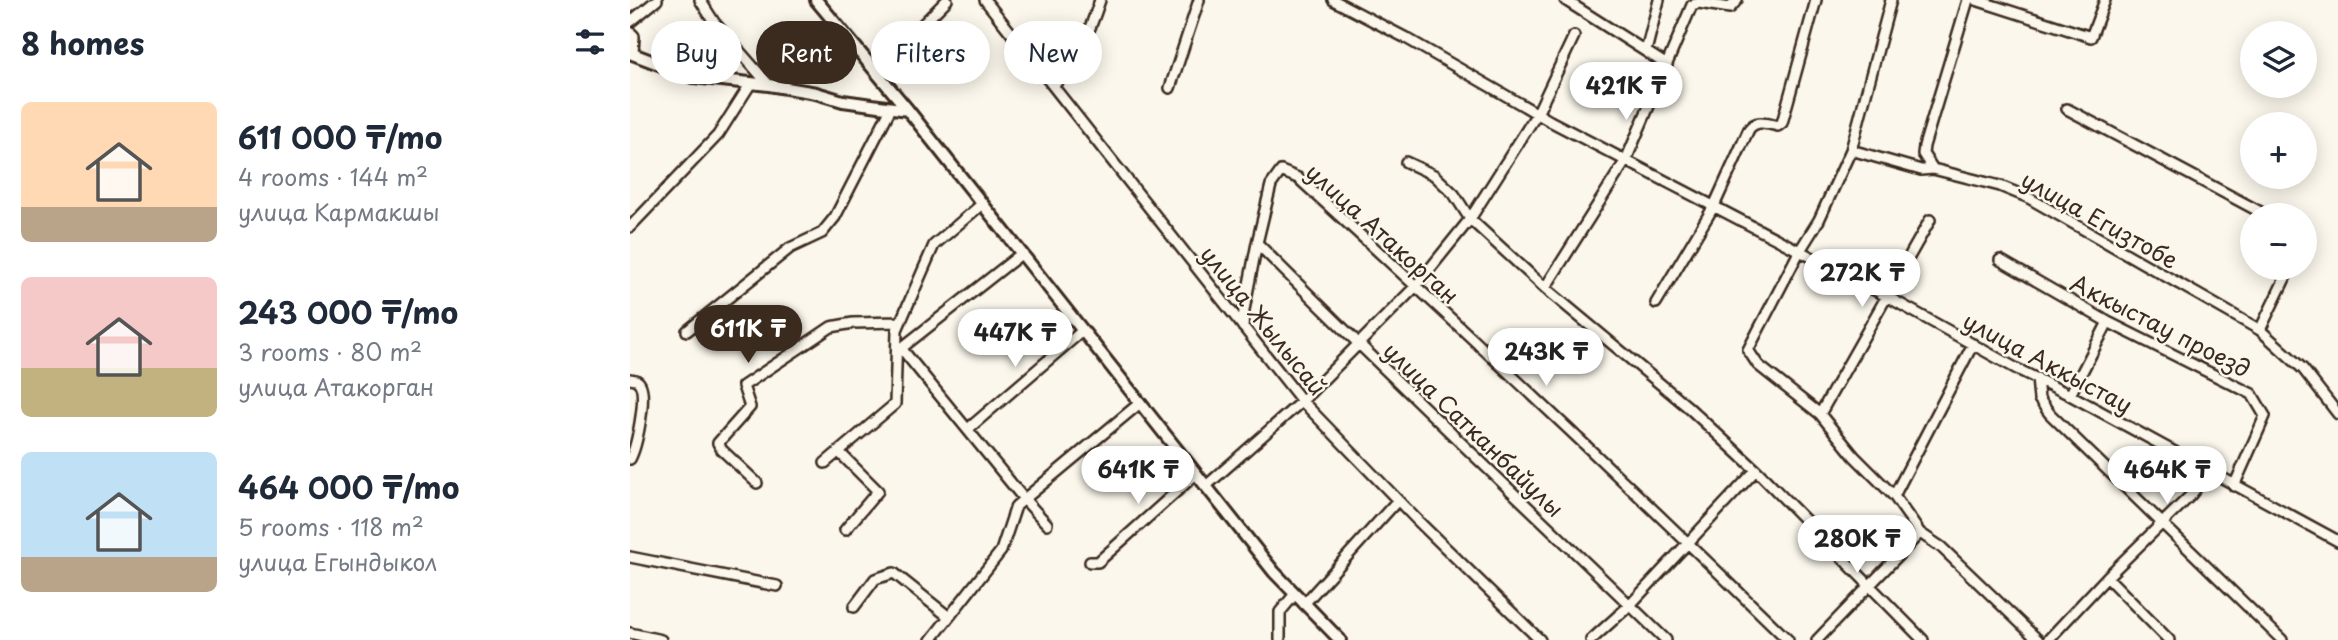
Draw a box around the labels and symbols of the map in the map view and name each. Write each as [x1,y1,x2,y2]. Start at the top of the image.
pin: 421K ₸ [1569,62,1683,122]
street label: улица Атакорган [1298,154,1468,312]
street label: улица Егизтобе [2015,161,2185,277]
street label: улица Жылысай [1193,238,1335,402]
pin: 272K ₸ [1805,250,1919,309]
street label: Аккыстау проезд [2065,265,2257,385]
street label: улица Аккыстау [1957,303,2139,421]
pin: 611K ₸ [691,306,805,365]
pin: 447K ₸ [958,310,1072,369]
pin: 243K ₸ [1489,328,1603,388]
street label: улица Сатканбайулы [1376,333,1572,525]
pin: 641K ₸ [1081,447,1195,506]
pin: 464K ₸ [2110,447,2224,506]
pin: 280K ₸ [1800,516,1914,575]

